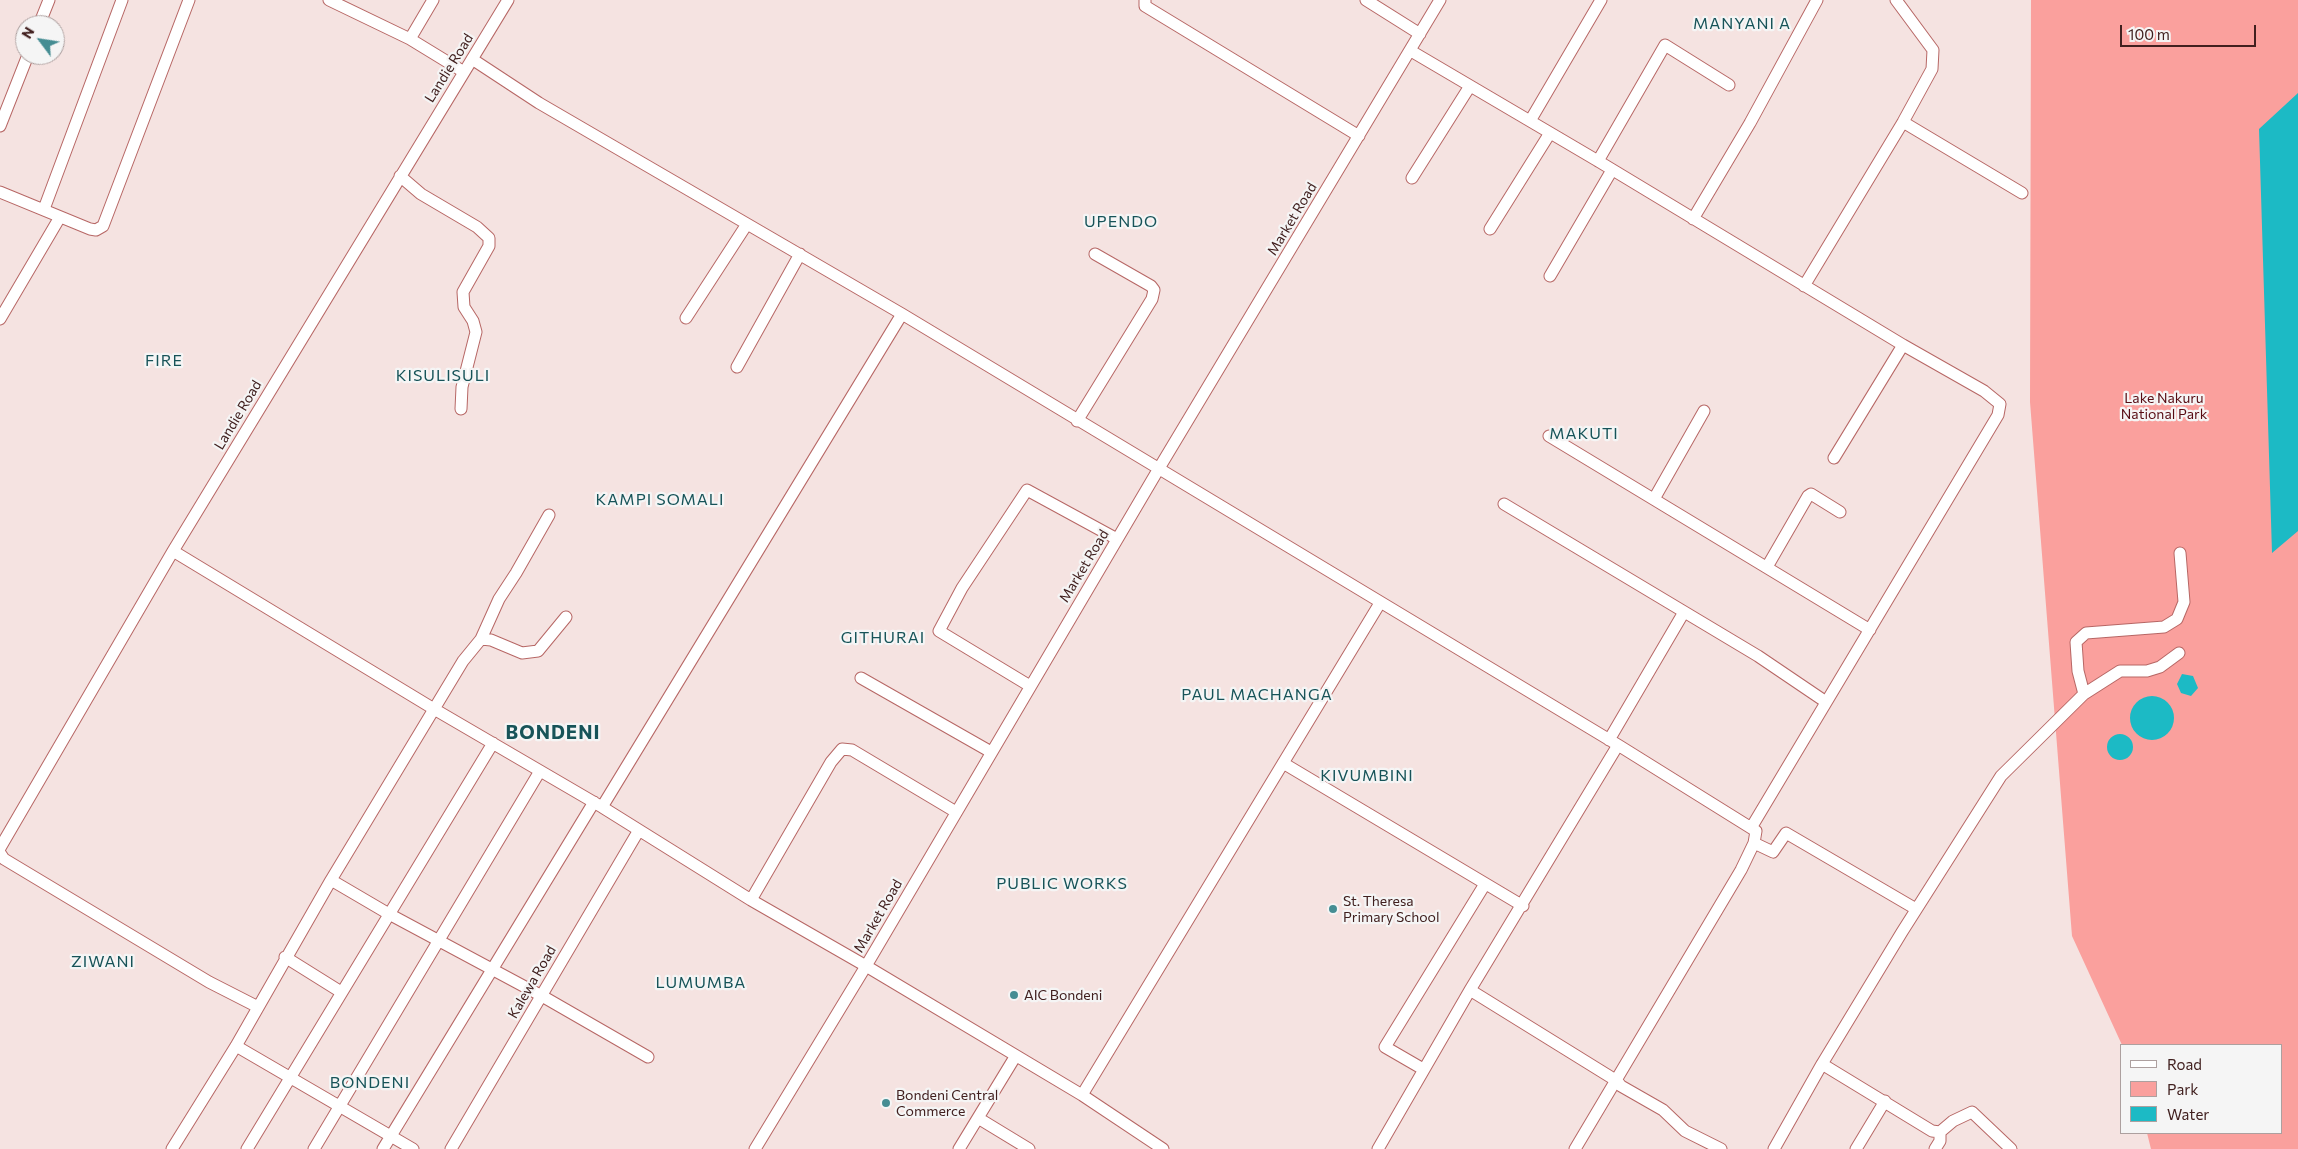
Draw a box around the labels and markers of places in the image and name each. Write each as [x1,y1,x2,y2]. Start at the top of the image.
place label: St. Theresa Primary School [1343,893,1439,926]
marker: St. Theresa Primary School [1327,903,1339,915]
place label: AIC Bondeni [1024,987,1102,1003]
marker: AIC Bondeni [1008,989,1020,1001]
place label: Bondeni Central Commerce [896,1087,998,1120]
marker: Bondeni Central Commerce [880,1097,892,1109]

